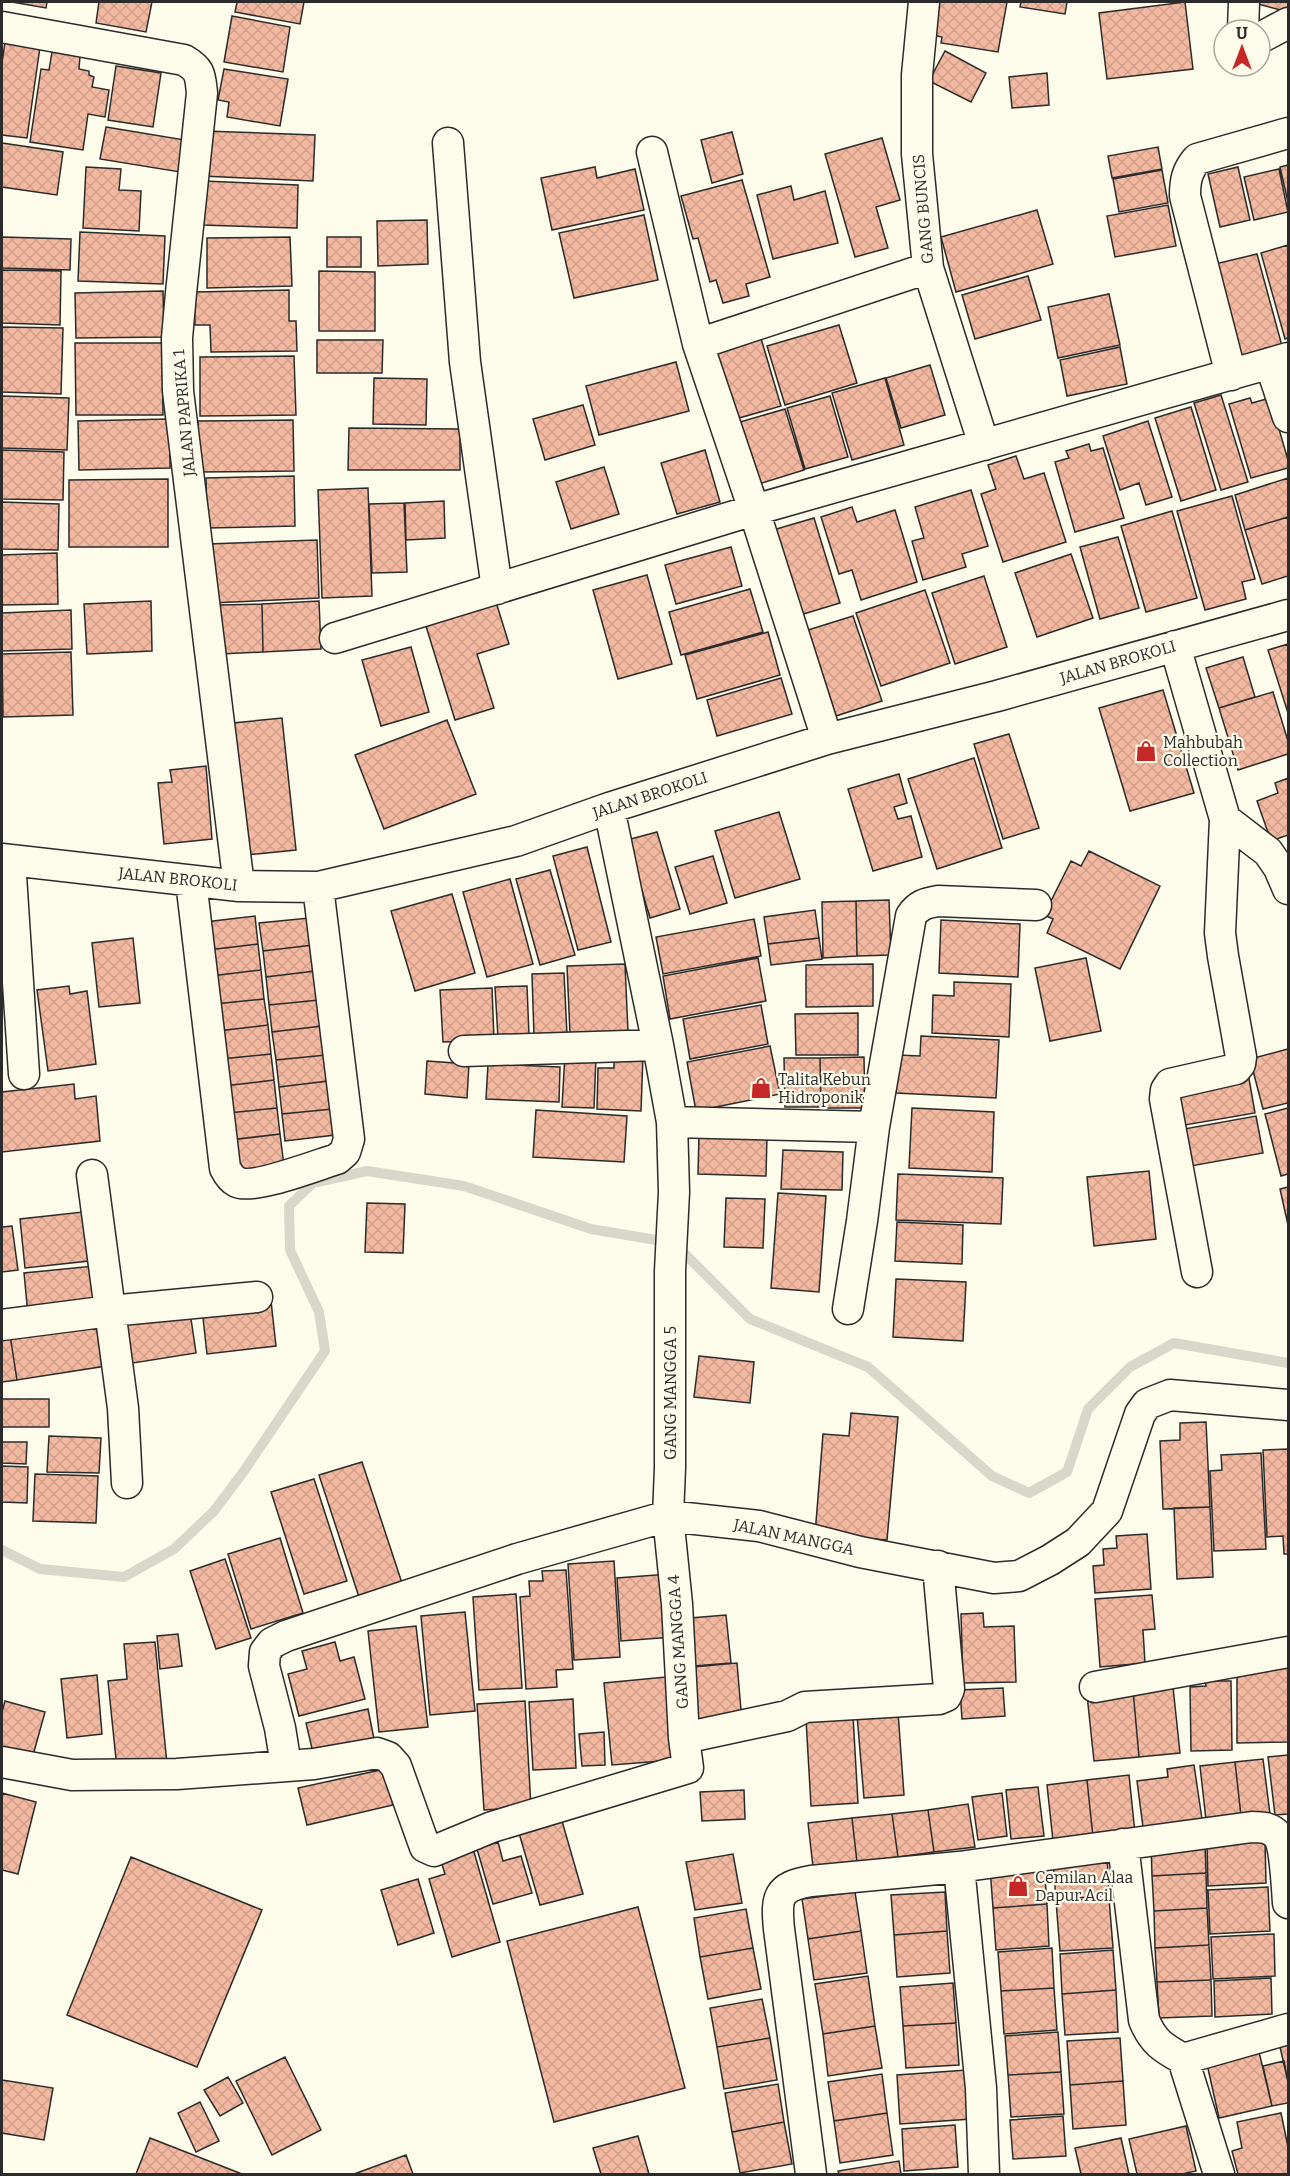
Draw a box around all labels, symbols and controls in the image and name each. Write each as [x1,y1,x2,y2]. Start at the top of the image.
north arrow [1212,18,1272,78]
text: U [1236,24,1248,43]
street label: GANG BUNCIS [909,153,937,265]
street label: JALAN PAPRIKA 1 [169,348,199,478]
street label: JALAN BROKOLI [1057,636,1178,688]
place label: Mahbubah Collection [1163,733,1243,770]
shop icon: Mahbubah Collection [1134,739,1158,763]
street label: JALAN BROKOLI [589,768,710,823]
street label: JALAN BROKOLI [117,863,238,895]
place label: Talita Kebun Hidroponik [778,1070,871,1107]
shop icon: Talita Kebun Hidroponik [749,1076,773,1100]
street label: GANG MANGGA 5 [661,1326,680,1460]
street label: JALAN MANGGA [731,1515,857,1559]
street label: GANG MANGGA 4 [664,1573,692,1710]
place label: Cemilan Alaa Dapur Acil [1035,1868,1133,1905]
shop icon: Cemilan Alaa Dapur Acil [1006,1874,1030,1898]

